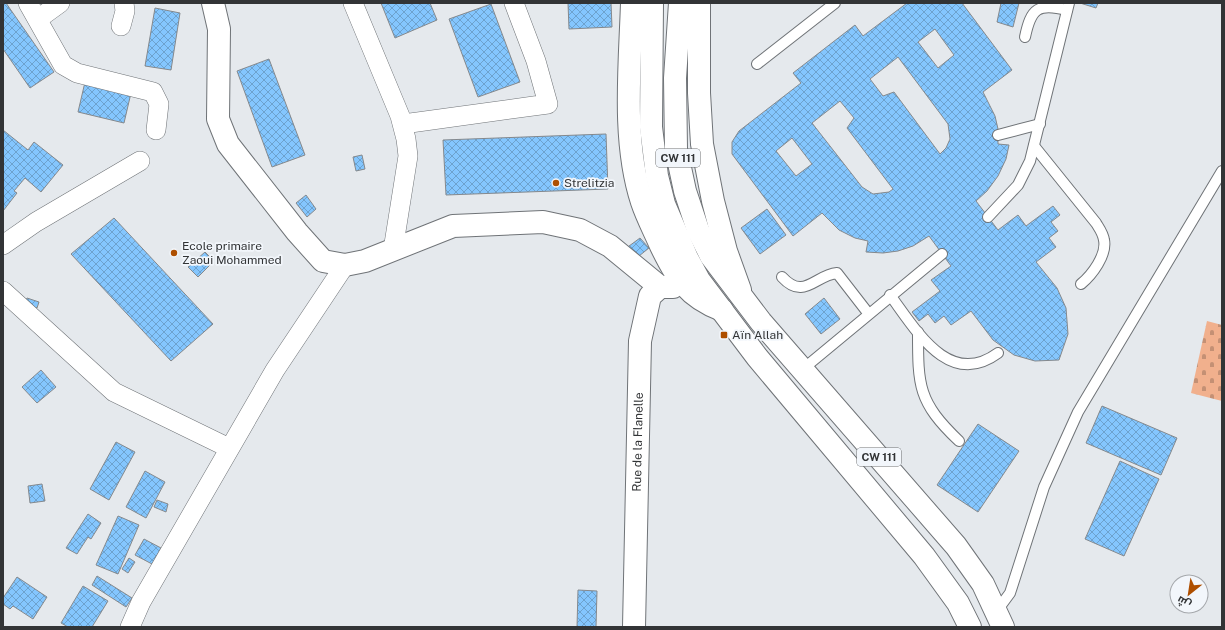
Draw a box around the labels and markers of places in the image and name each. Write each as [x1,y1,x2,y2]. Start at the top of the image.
place label: Strelitzia [564,176,614,190]
marker: Strelitzia [551,178,561,188]
place label: Ecole primaire Zaoui Mohammed [182,239,282,267]
marker: Ecole primaire Zaoui Mohammed [169,248,179,258]
place label: Aïn Allah [732,328,783,342]
marker: Aïn Allah [719,330,729,340]

